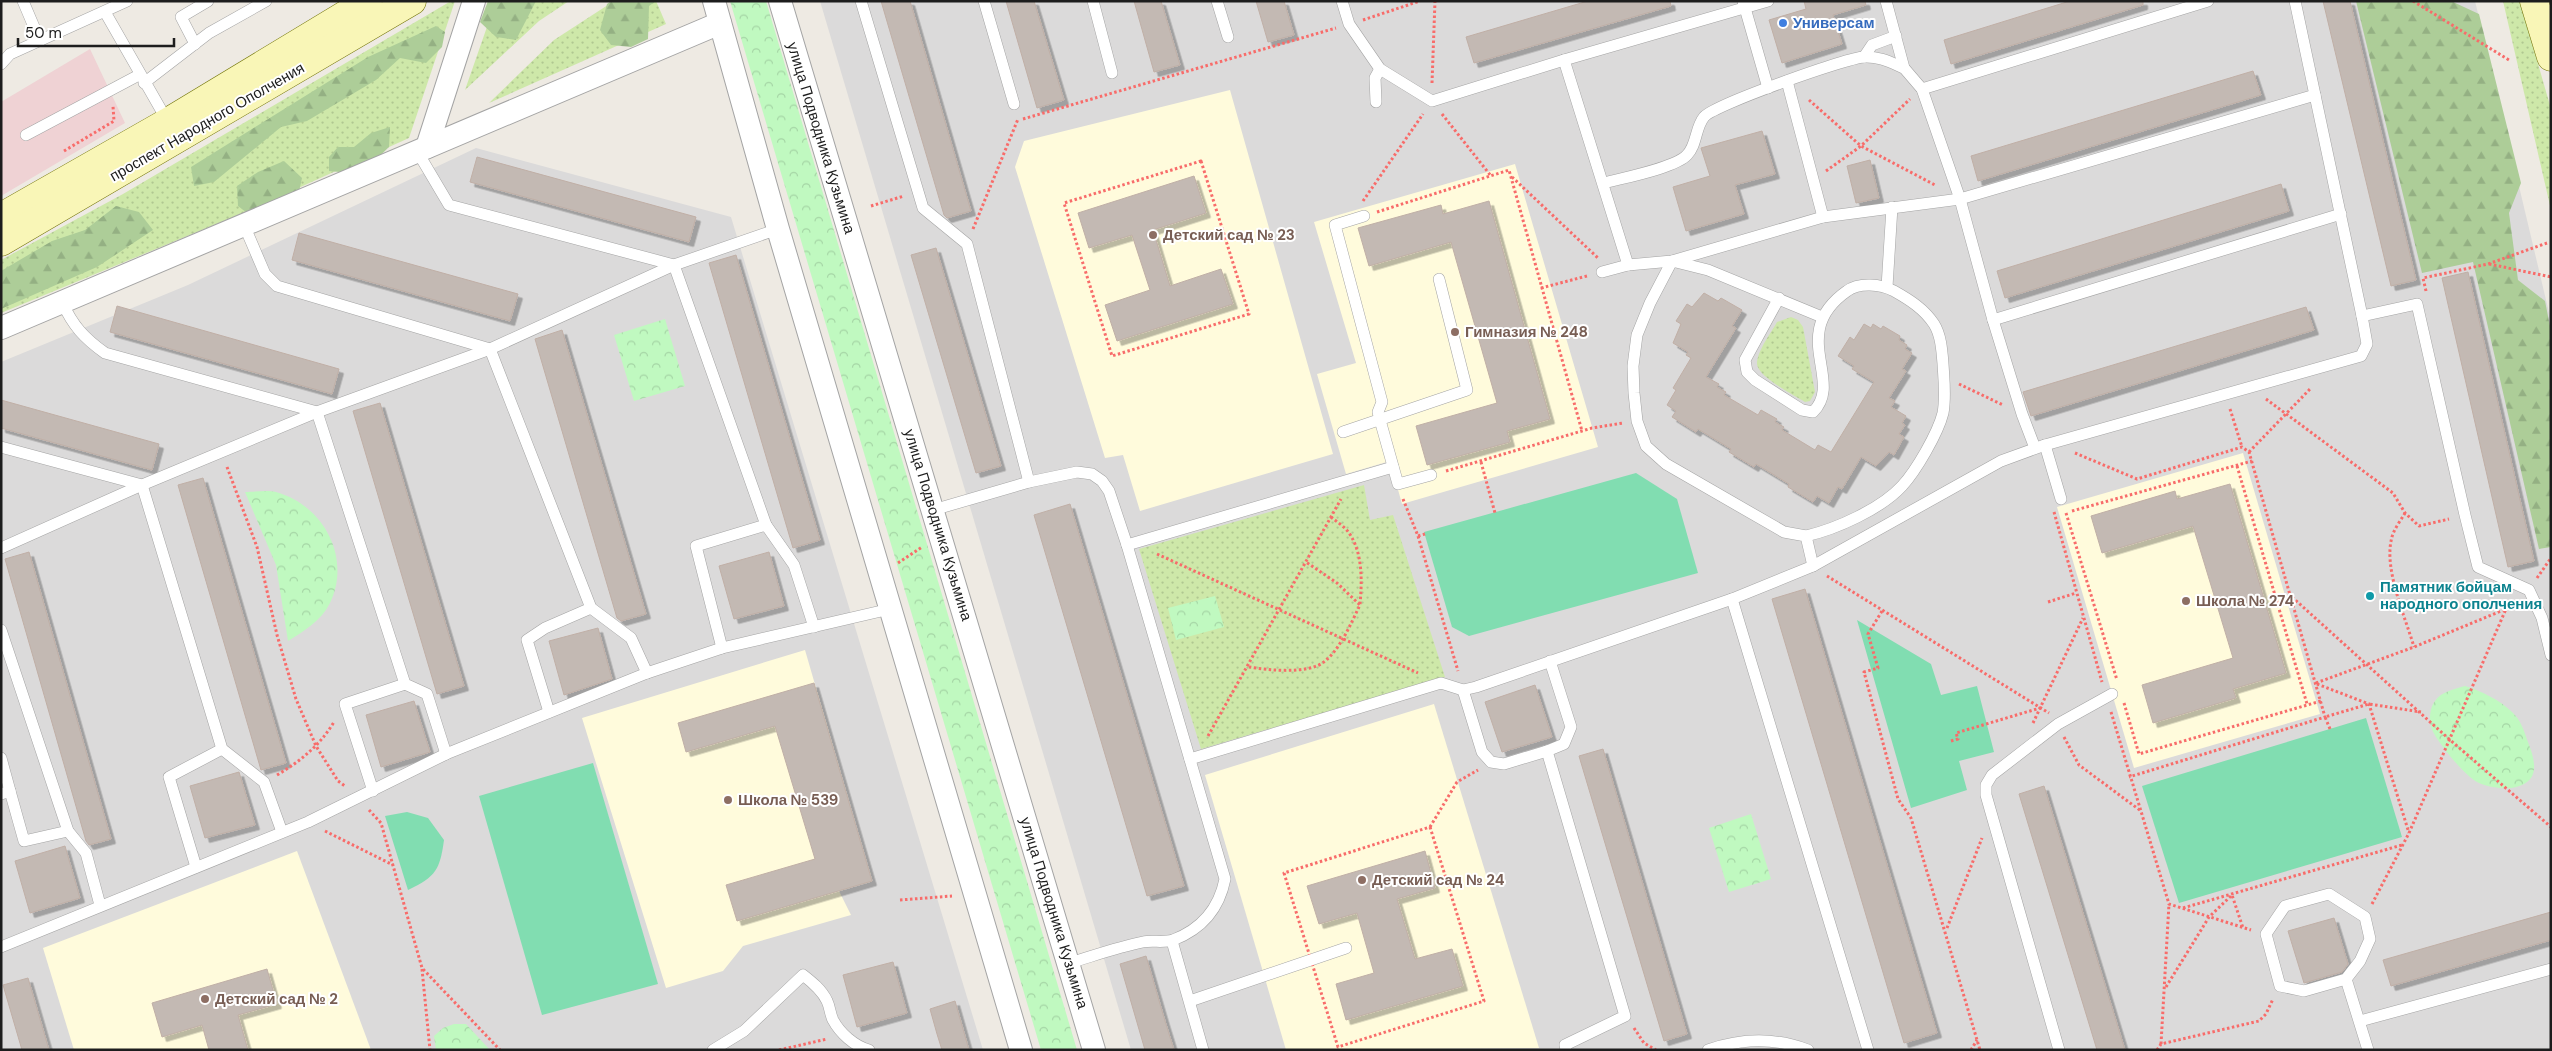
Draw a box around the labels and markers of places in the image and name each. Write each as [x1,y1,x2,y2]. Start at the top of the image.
place label: Универсам [1793,13,1875,33]
marker: Универсам [1777,17,1789,29]
place label: Детский сад № 23 [1163,225,1295,245]
marker: Детский сад № 23 [1147,229,1159,241]
place label: Гимназия № 248 [1465,322,1588,342]
marker: Гимназия № 248 [1449,326,1461,338]
place label: Памятник бойцам народного ополчения [2380,577,2542,614]
marker: Памятник бойцам народного ополчения [2364,590,2376,602]
place label: Школа № 274 [2196,591,2295,611]
marker: Школа № 274 [2180,595,2192,607]
place label: Школа № 539 [738,790,838,810]
marker: Школа № 539 [722,794,734,806]
place label: Детский сад № 24 [1372,870,1505,890]
marker: Детский сад № 24 [1356,874,1368,886]
place label: Детский сад № 2 [215,989,338,1009]
marker: Детский сад № 2 [199,993,211,1005]

